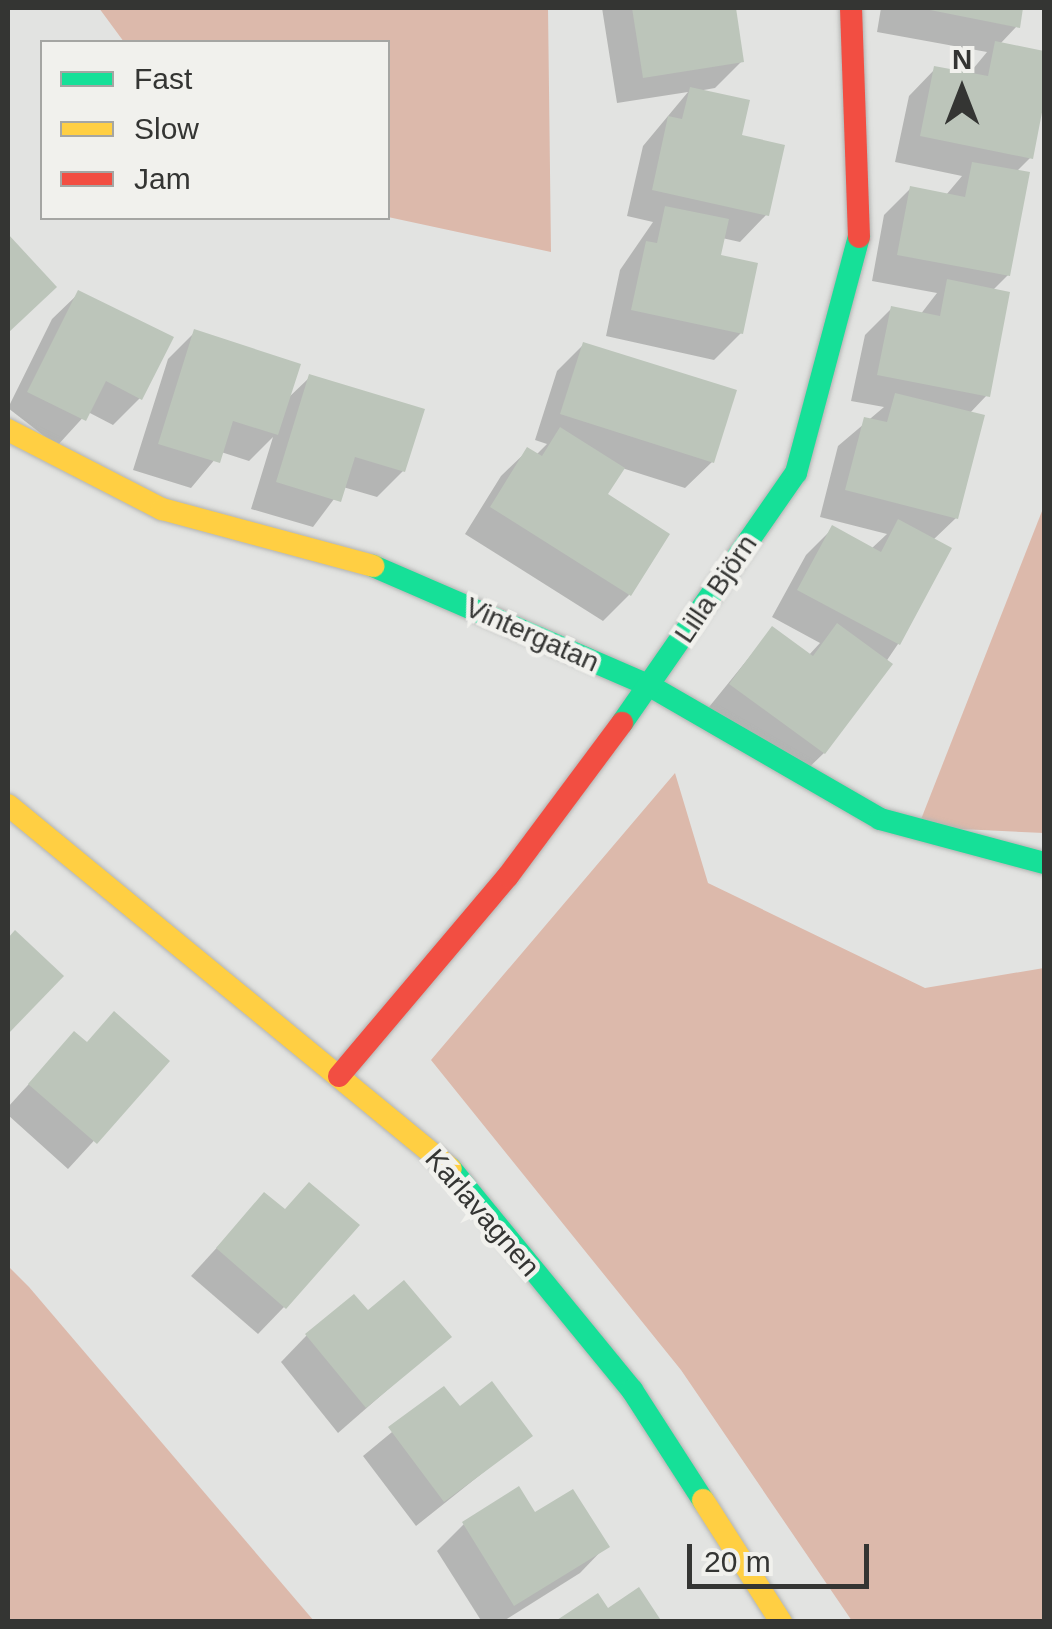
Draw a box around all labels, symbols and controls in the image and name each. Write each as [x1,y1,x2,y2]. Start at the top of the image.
legend [40,40,390,220]
north arrow [912,40,1012,140]
text: N [952,44,972,75]
text: Fast [134,62,192,95]
text: Slow [134,112,199,145]
text: Jam [134,162,191,195]
street label: Lilla Björn [668,529,764,649]
street label: Vintergatan [460,591,604,679]
street label: Karlavagnen [418,1143,546,1283]
scale bar [692,1524,874,1586]
text: 20 m [704,1545,771,1578]

